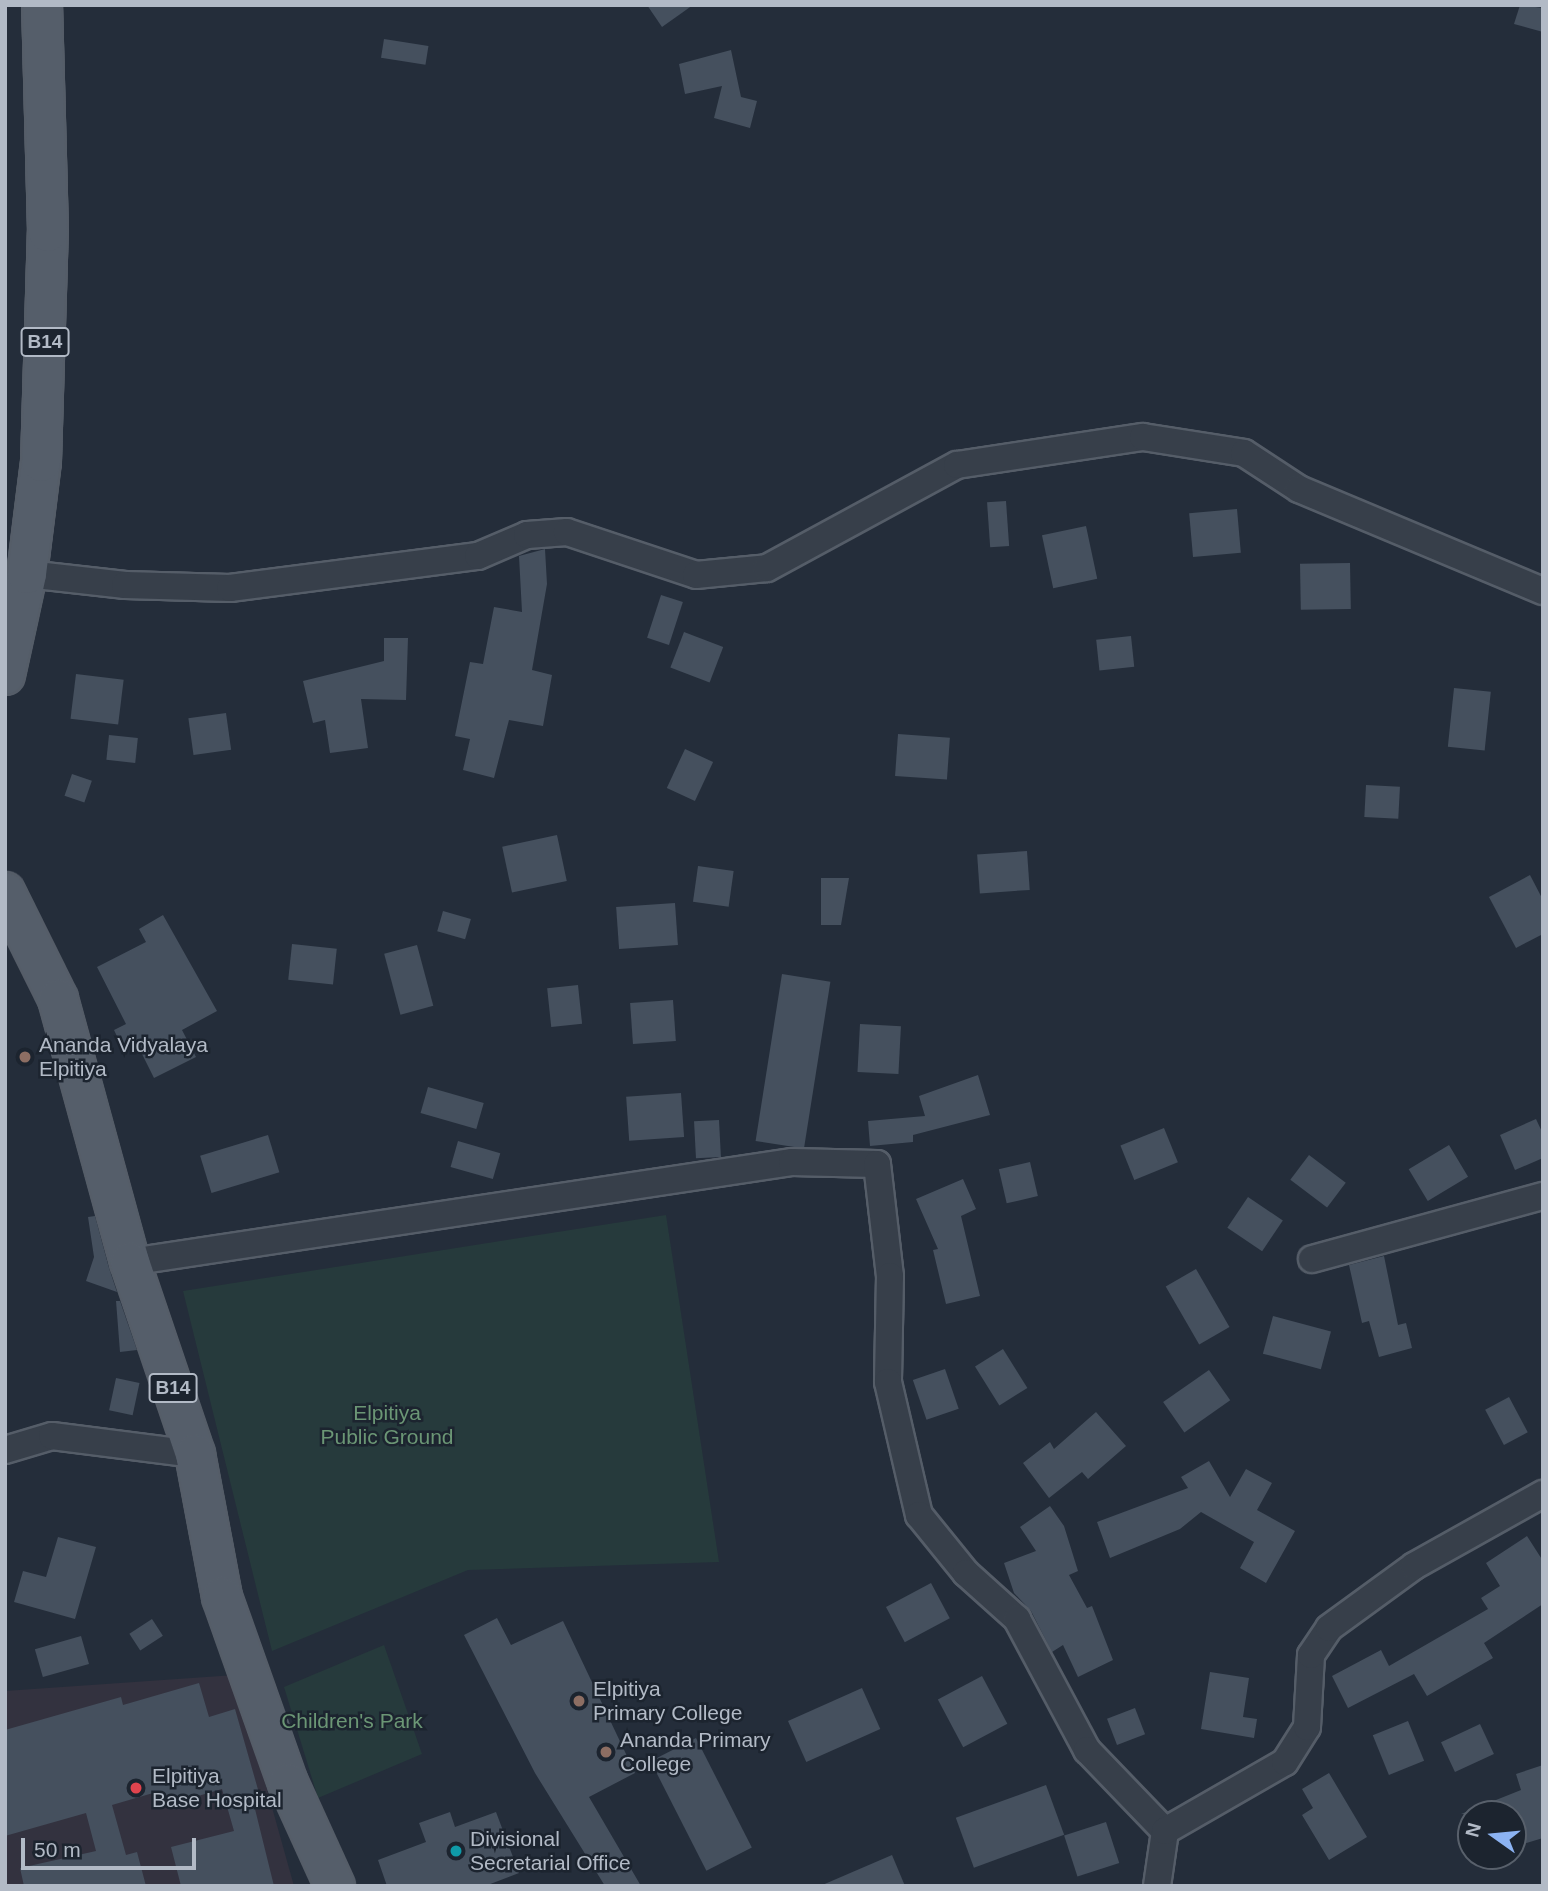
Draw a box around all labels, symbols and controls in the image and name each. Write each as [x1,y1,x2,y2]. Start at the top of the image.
road number: B14 [20,326,70,358]
place label: Ananda Vidyalaya Elpitiya [39,1032,208,1082]
marker: Ananda Vidyalaya Elpitiya [17,1049,33,1065]
road number: B14 [148,1372,198,1404]
park label: Elpitiya Public Ground [320,1400,454,1450]
place label: Elpitiya Primary College [593,1676,742,1726]
marker: Elpitiya Primary College [571,1693,587,1709]
park label: Children's Park [281,1708,423,1734]
place label: Ananda Primary College [620,1727,771,1777]
marker: Ananda Primary College [598,1744,614,1760]
place label: Elpitiya Base Hospital [152,1763,282,1813]
marker: Elpitiya Base Hospital [126,1778,146,1798]
north arrow [1457,1800,1527,1870]
text: N [1461,1821,1485,1839]
scale bar [24,1825,200,1869]
place label: Divisional Secretarial Office [470,1826,631,1876]
text: 50 m [34,1838,81,1861]
marker: Divisional Secretarial Office [448,1843,464,1859]

